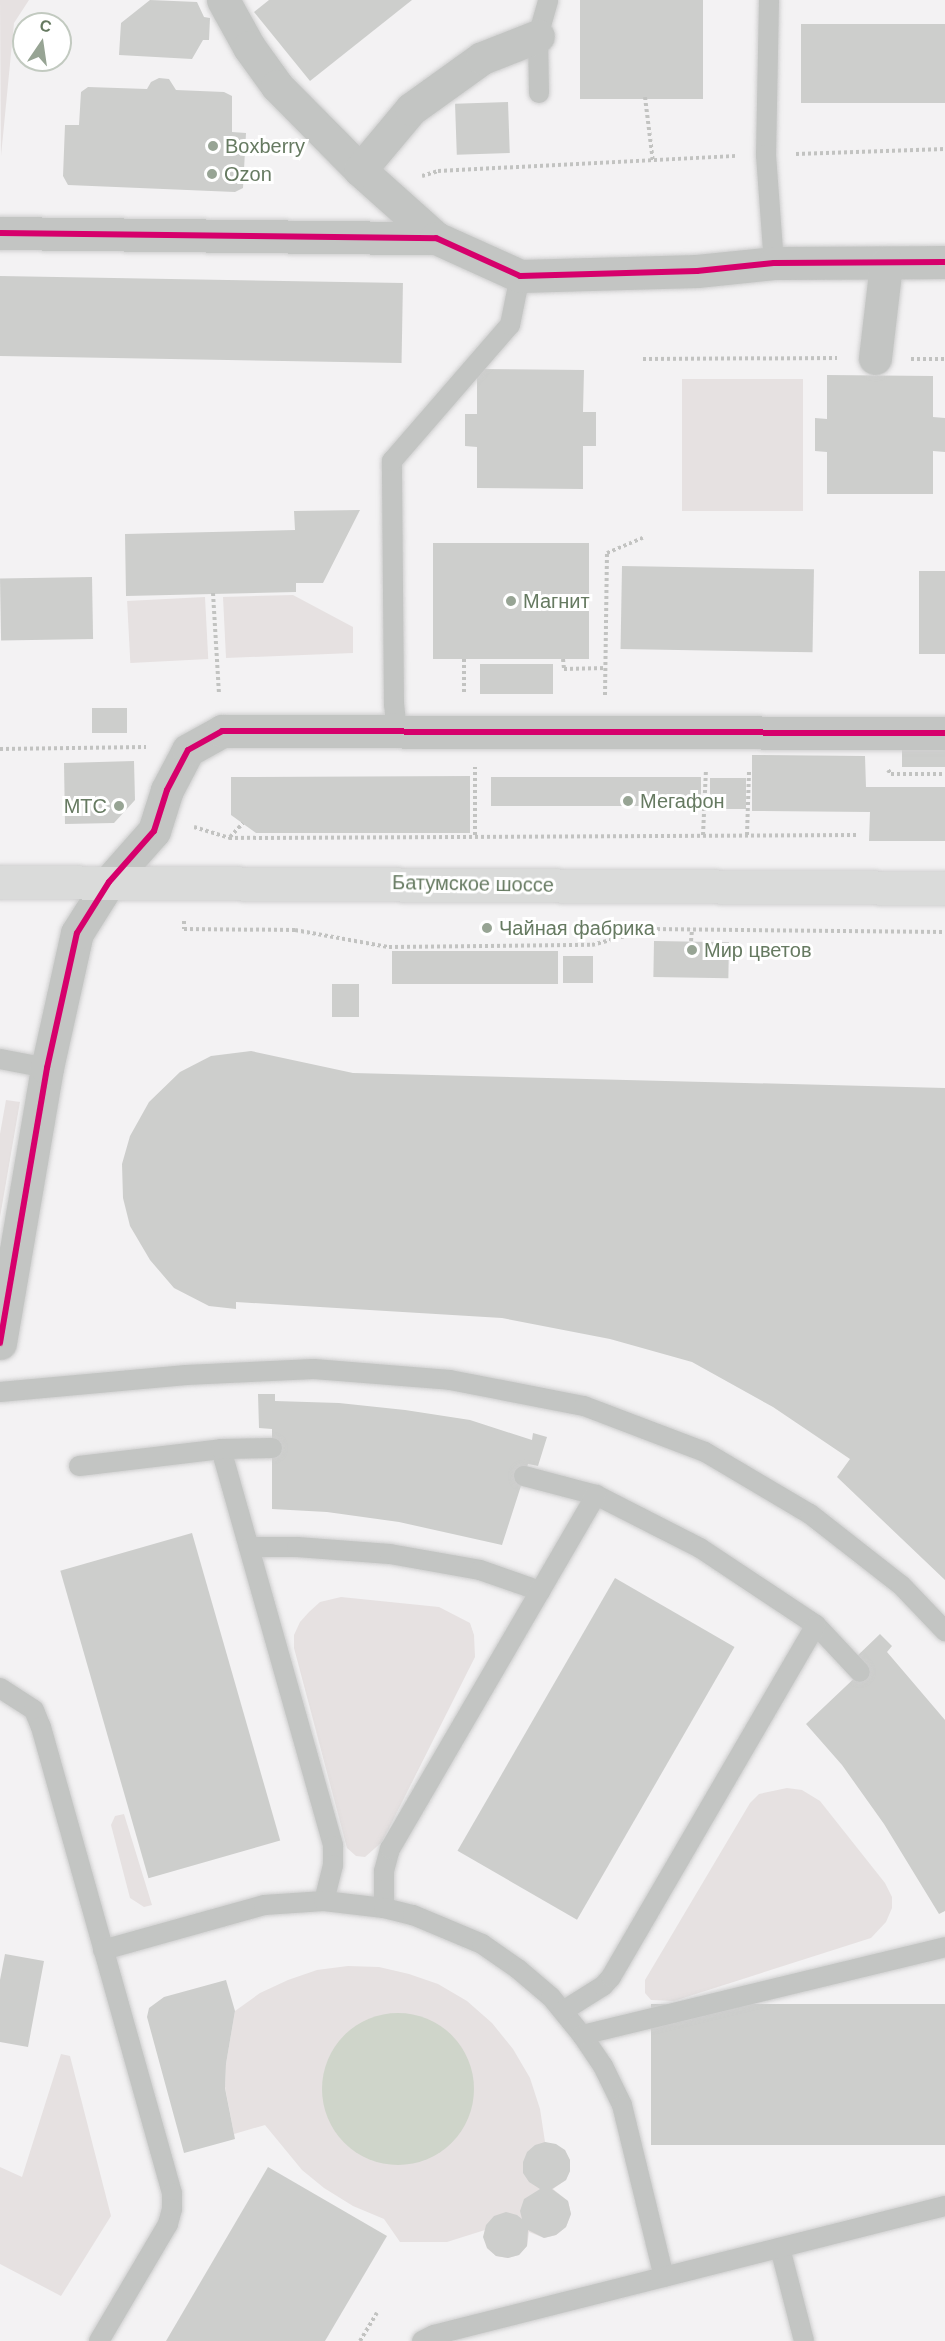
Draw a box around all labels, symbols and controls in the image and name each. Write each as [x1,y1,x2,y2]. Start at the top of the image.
north arrow [12,12,72,72]
text: С [38,16,53,36]
place label: Boxberry [225,134,305,158]
marker: Boxberry [206,139,220,153]
place label: Ozon [224,162,272,186]
marker: Ozon [205,167,219,181]
place label: Магнит [523,589,590,613]
marker: Магнит [504,594,518,608]
place label: Мегафон [640,789,725,813]
place label: МТС [64,794,107,818]
marker: Мегафон [621,794,635,808]
marker: МТС [112,799,126,813]
street label: Батумское шоссе [392,871,554,897]
place label: Чайная фабрика [499,916,655,940]
marker: Чайная фабрика [480,921,494,935]
place label: Мир цветов [704,938,812,962]
marker: Мир цветов [685,943,699,957]

